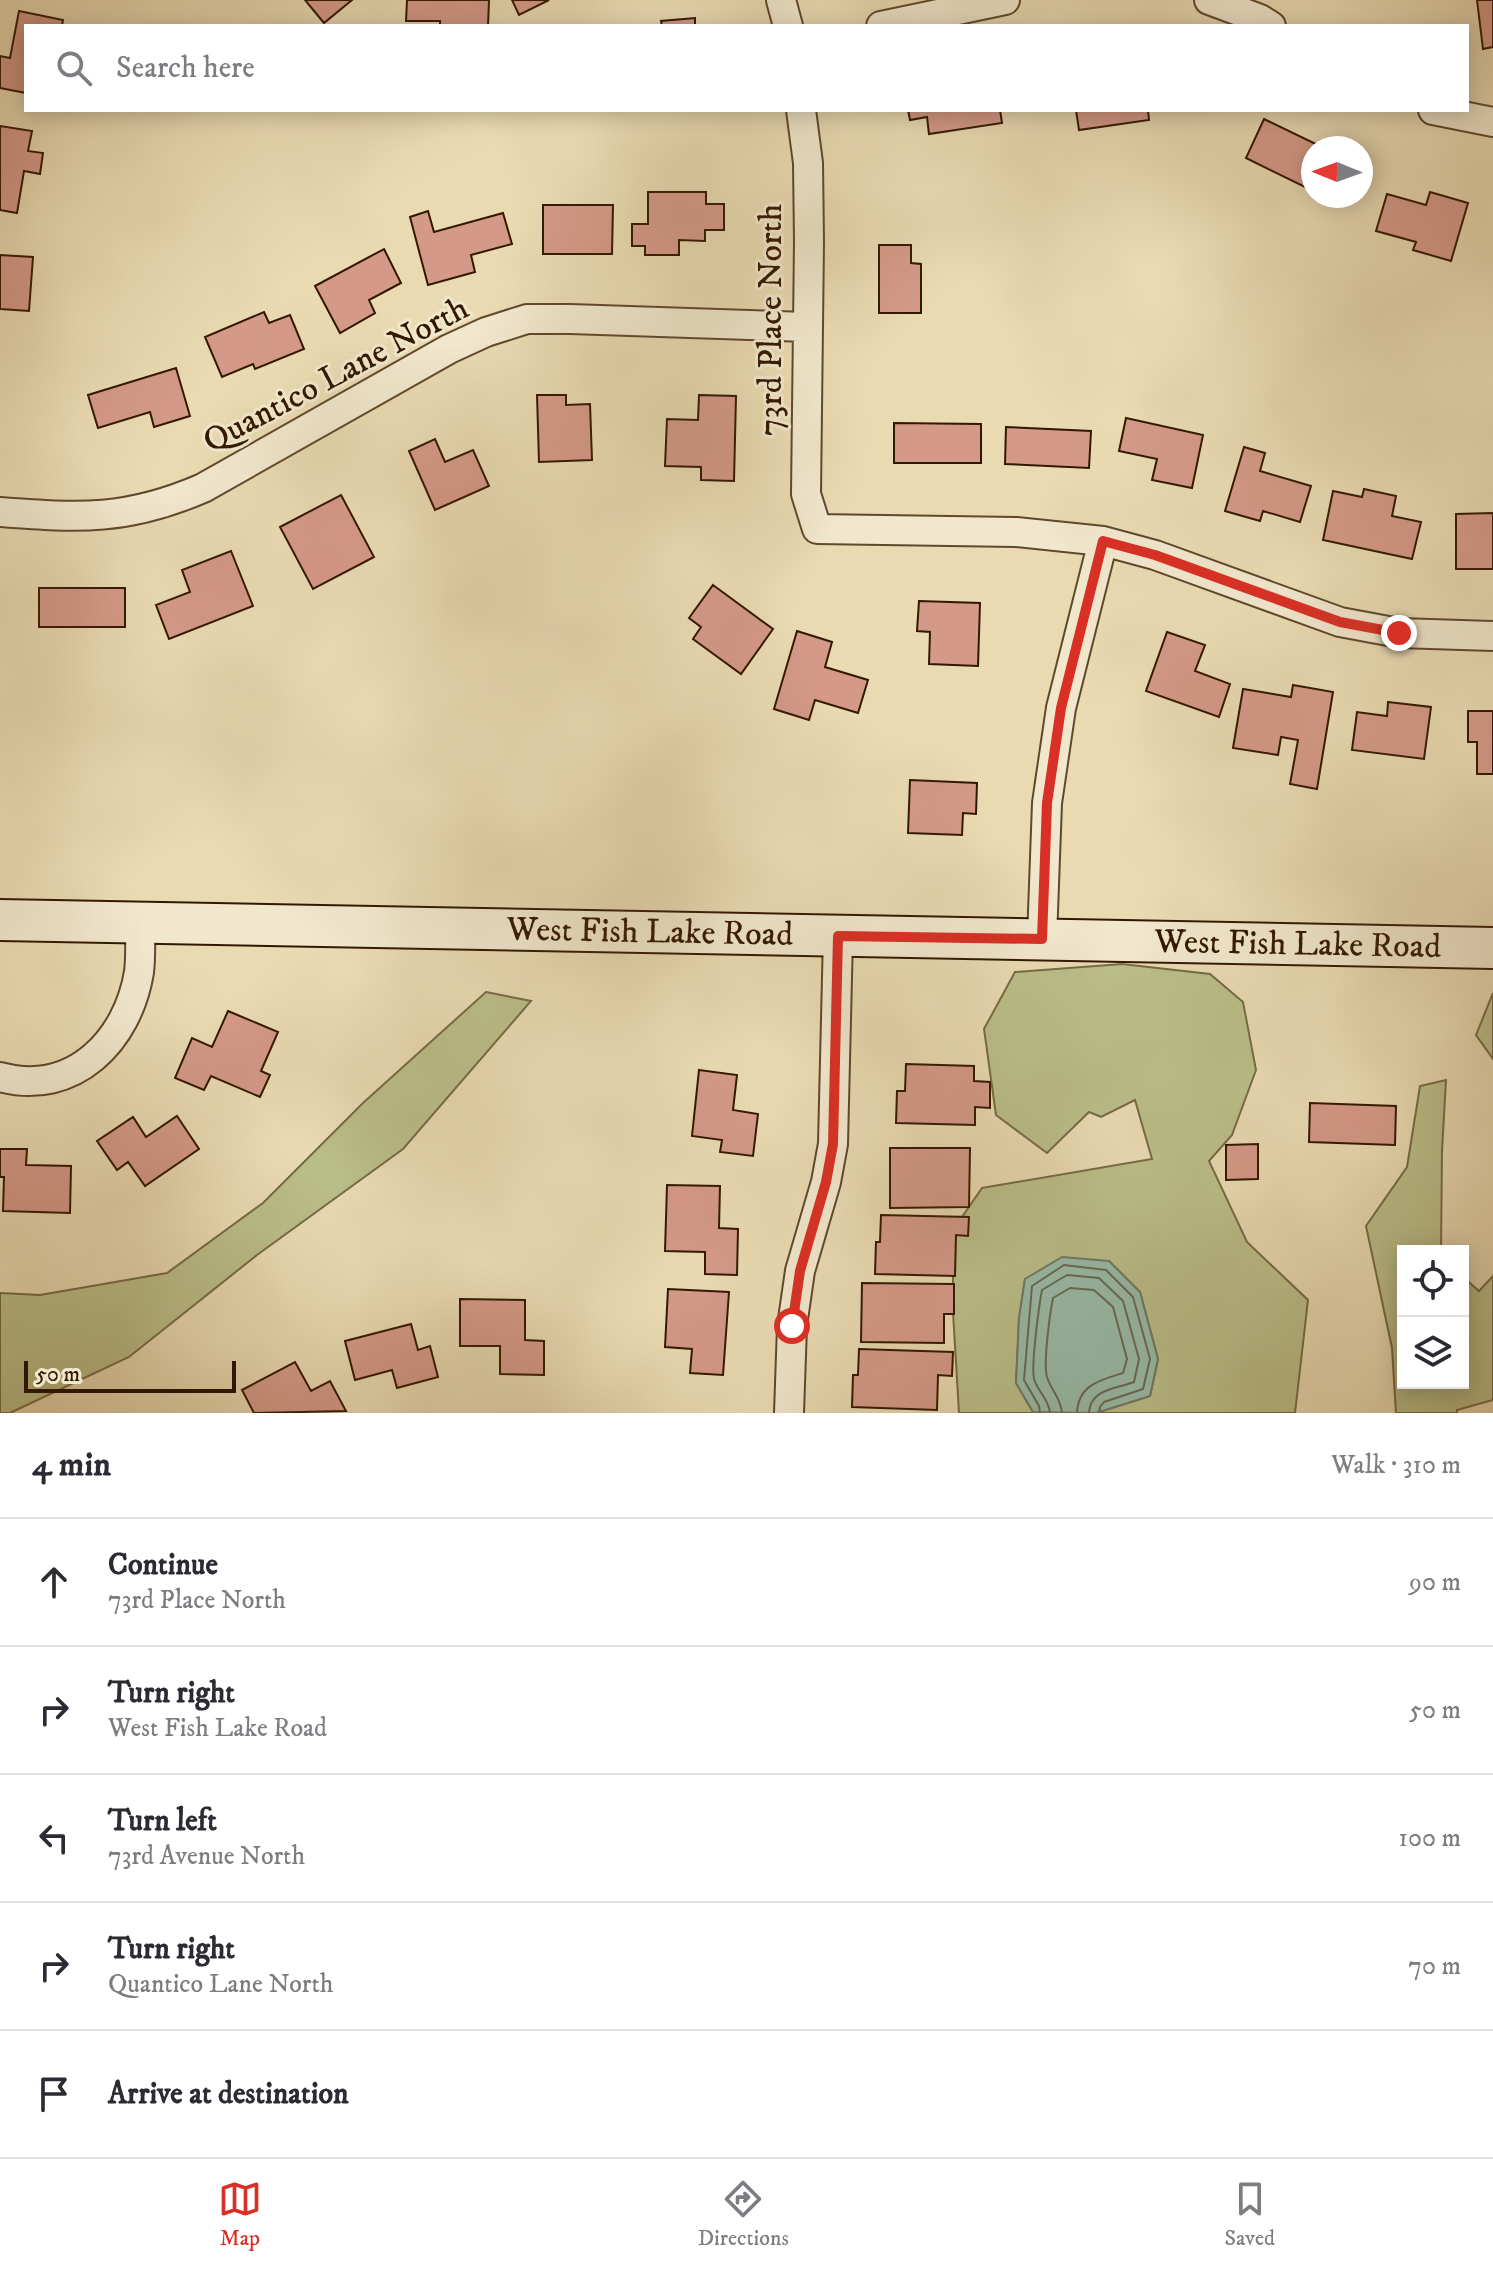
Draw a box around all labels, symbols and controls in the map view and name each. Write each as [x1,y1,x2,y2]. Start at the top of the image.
search box [24,24,1469,112]
icon: search [52,46,96,90]
text: Search here [116,50,255,87]
north arrow [1301,136,1373,208]
street label: 73rd Place North [750,204,792,436]
street label: Quantico Lane North [196,287,476,463]
route end [1381,615,1417,651]
street label: West Fish Lake Road [505,908,794,956]
street label: West Fish Lake Road [1153,921,1441,968]
map controls [1397,1245,1469,1389]
button: locate [1397,1245,1469,1317]
route start [774,1308,810,1344]
button: layers [1397,1317,1469,1389]
scale bar [24,1357,236,1393]
text: 50 m [36,1361,80,1388]
text: 4 min [32,1444,111,1486]
text: Walk · 310 m [1331,1449,1461,1482]
text: Continue [108,1547,218,1584]
icon: ahead [32,1560,76,1604]
text: 90 m [1409,1566,1461,1599]
text: 73rd Place North [108,1584,286,1617]
text: Turn right [108,1675,235,1712]
icon: right [32,1688,76,1732]
text: 50 m [1409,1694,1461,1727]
text: West Fish Lake Road [108,1712,327,1745]
text: Turn left [108,1803,217,1840]
icon: left [32,1816,76,1860]
text: 100 m [1398,1822,1461,1855]
text: 73rd Avenue North [108,1840,305,1873]
text: Turn right [108,1931,235,1968]
icon: right [32,1944,76,1988]
text: 70 m [1408,1950,1461,1983]
text: Quantico Lane North [108,1968,333,2001]
icon: arrive [32,2072,76,2116]
text: Arrive at destination [108,2076,349,2113]
tab: Map [218,2177,262,2252]
tab: Directions [698,2177,789,2252]
tab: Saved [1225,2177,1275,2252]

